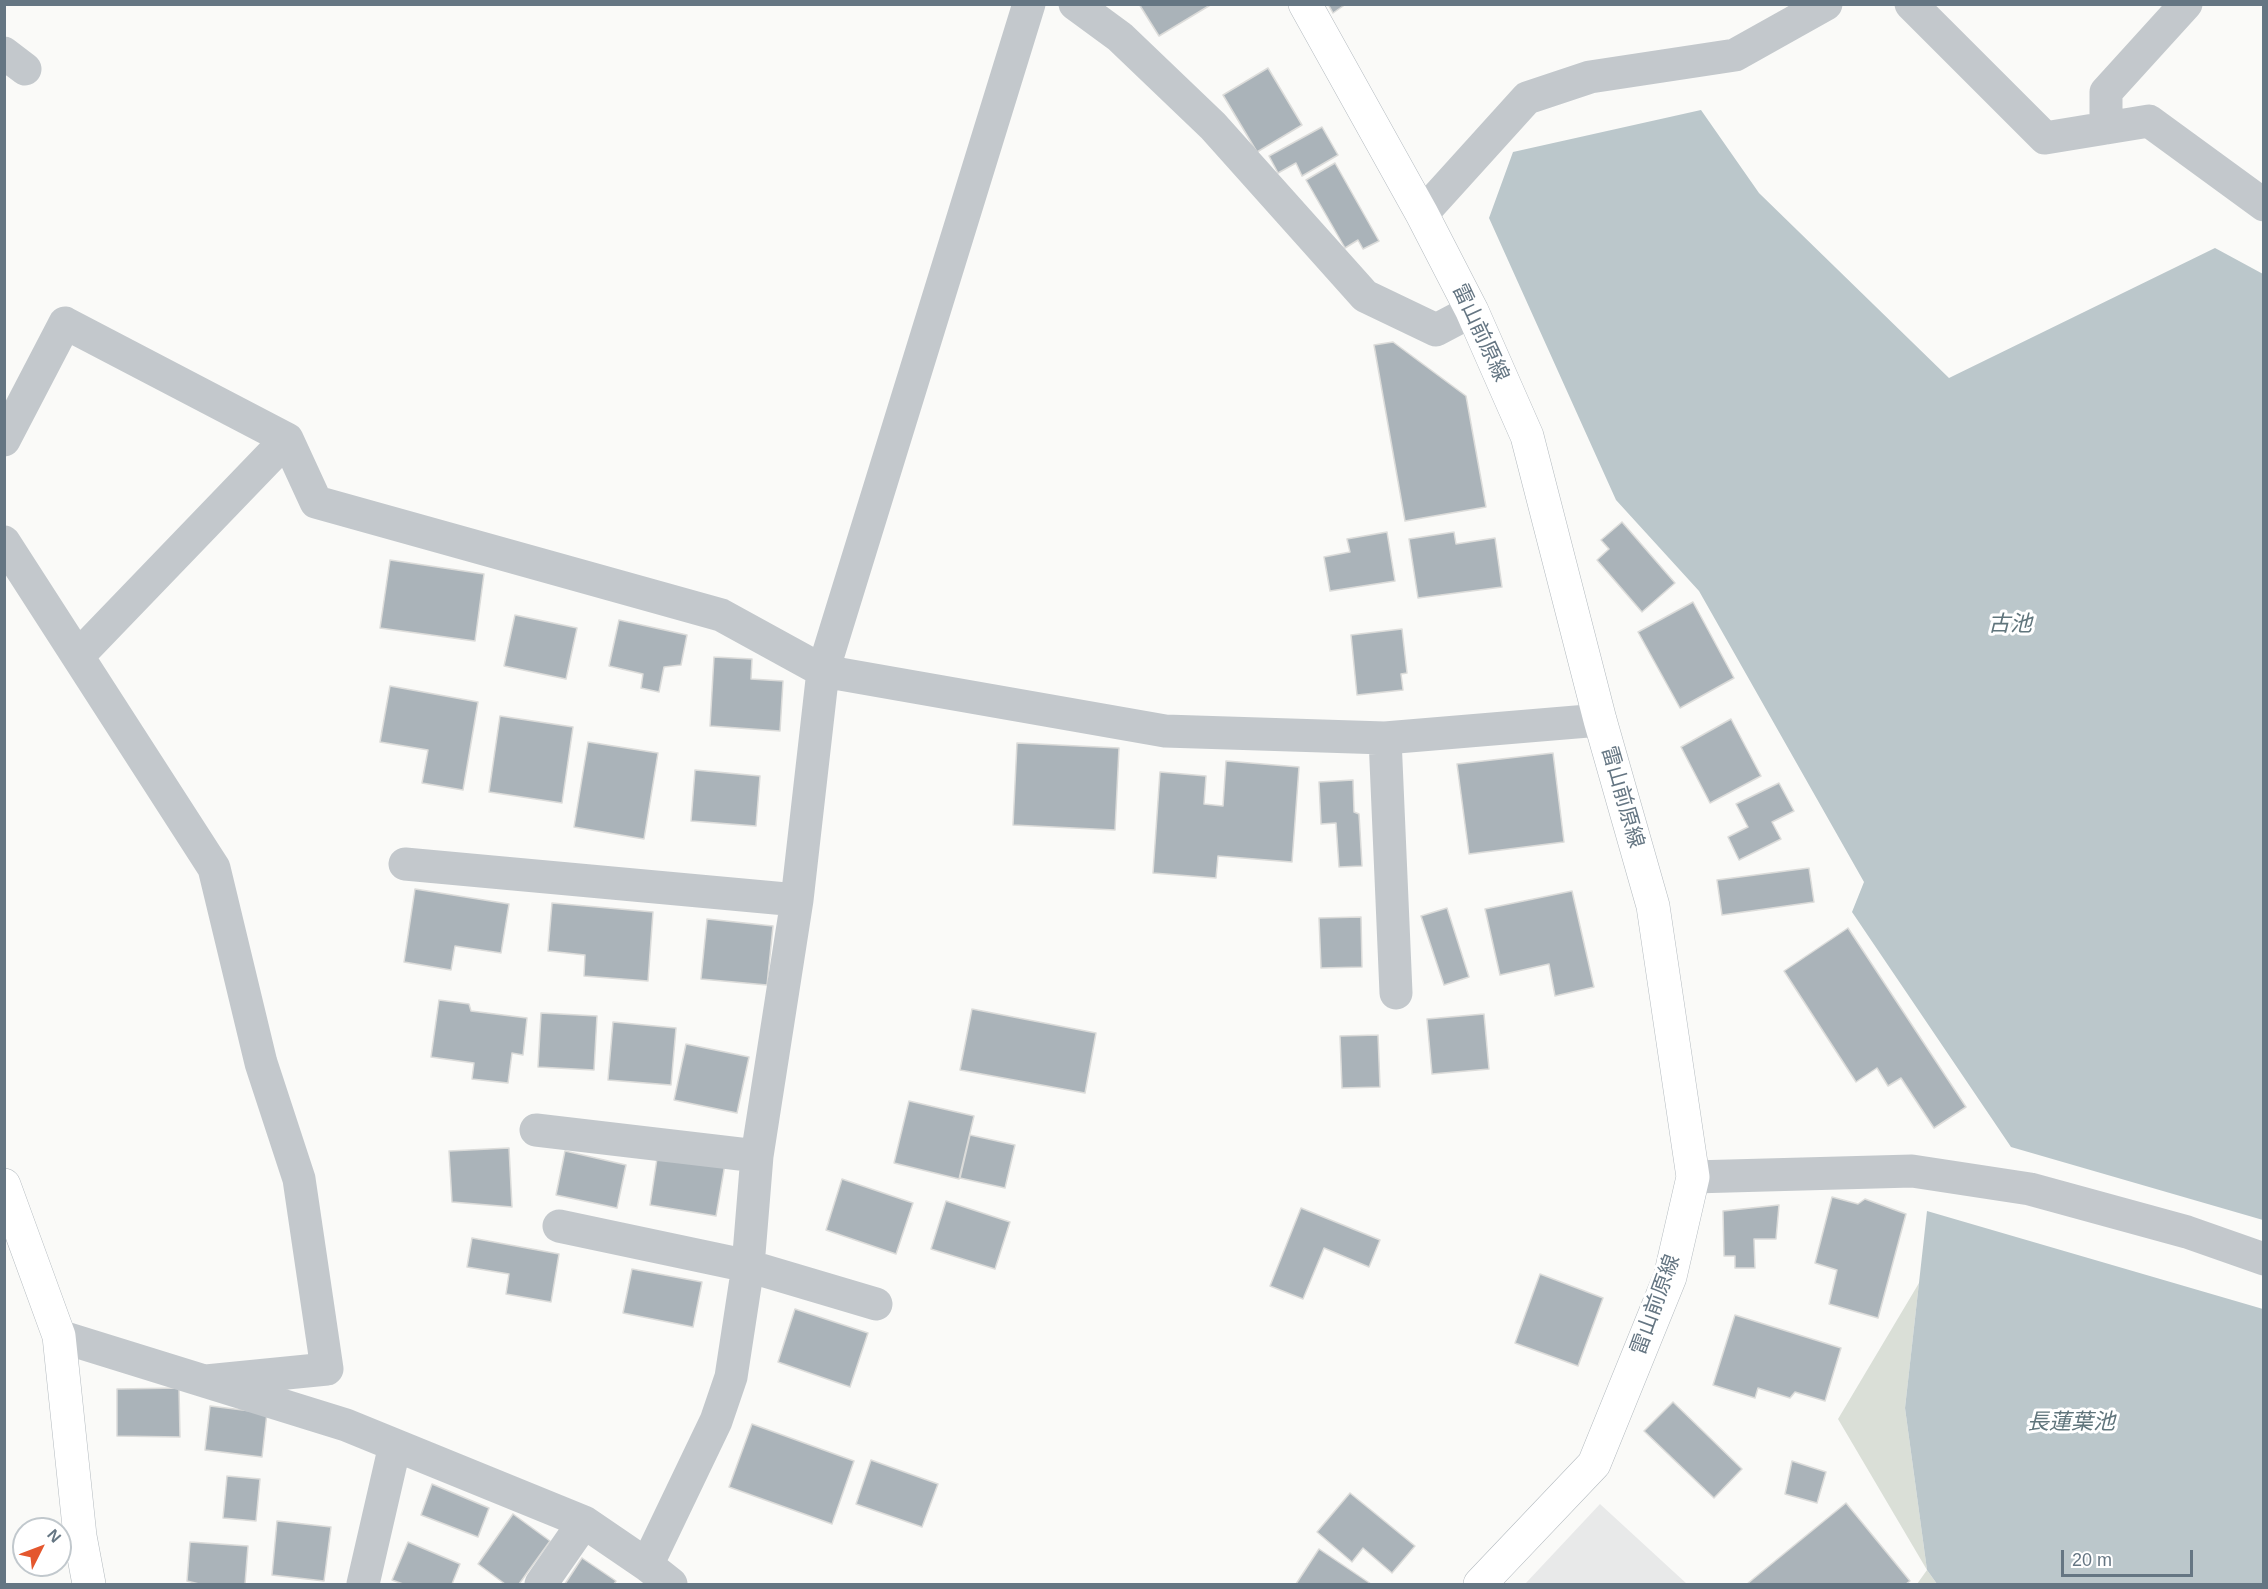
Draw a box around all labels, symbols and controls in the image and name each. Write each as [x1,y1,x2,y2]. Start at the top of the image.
street label: 雷山前原線 [1446,280,1514,386]
water label: 古池 [1988,612,2032,638]
street label: 雷山前原線 [1595,743,1649,851]
street label: 雷山前原線 [1626,1251,1686,1359]
water label: 長蓮葉池 [2027,1410,2115,1436]
north arrow [12,1517,72,1577]
text: N [44,1526,64,1546]
scale bar [2064,1538,2196,1576]
text: 20 m [2072,1550,2112,1570]

